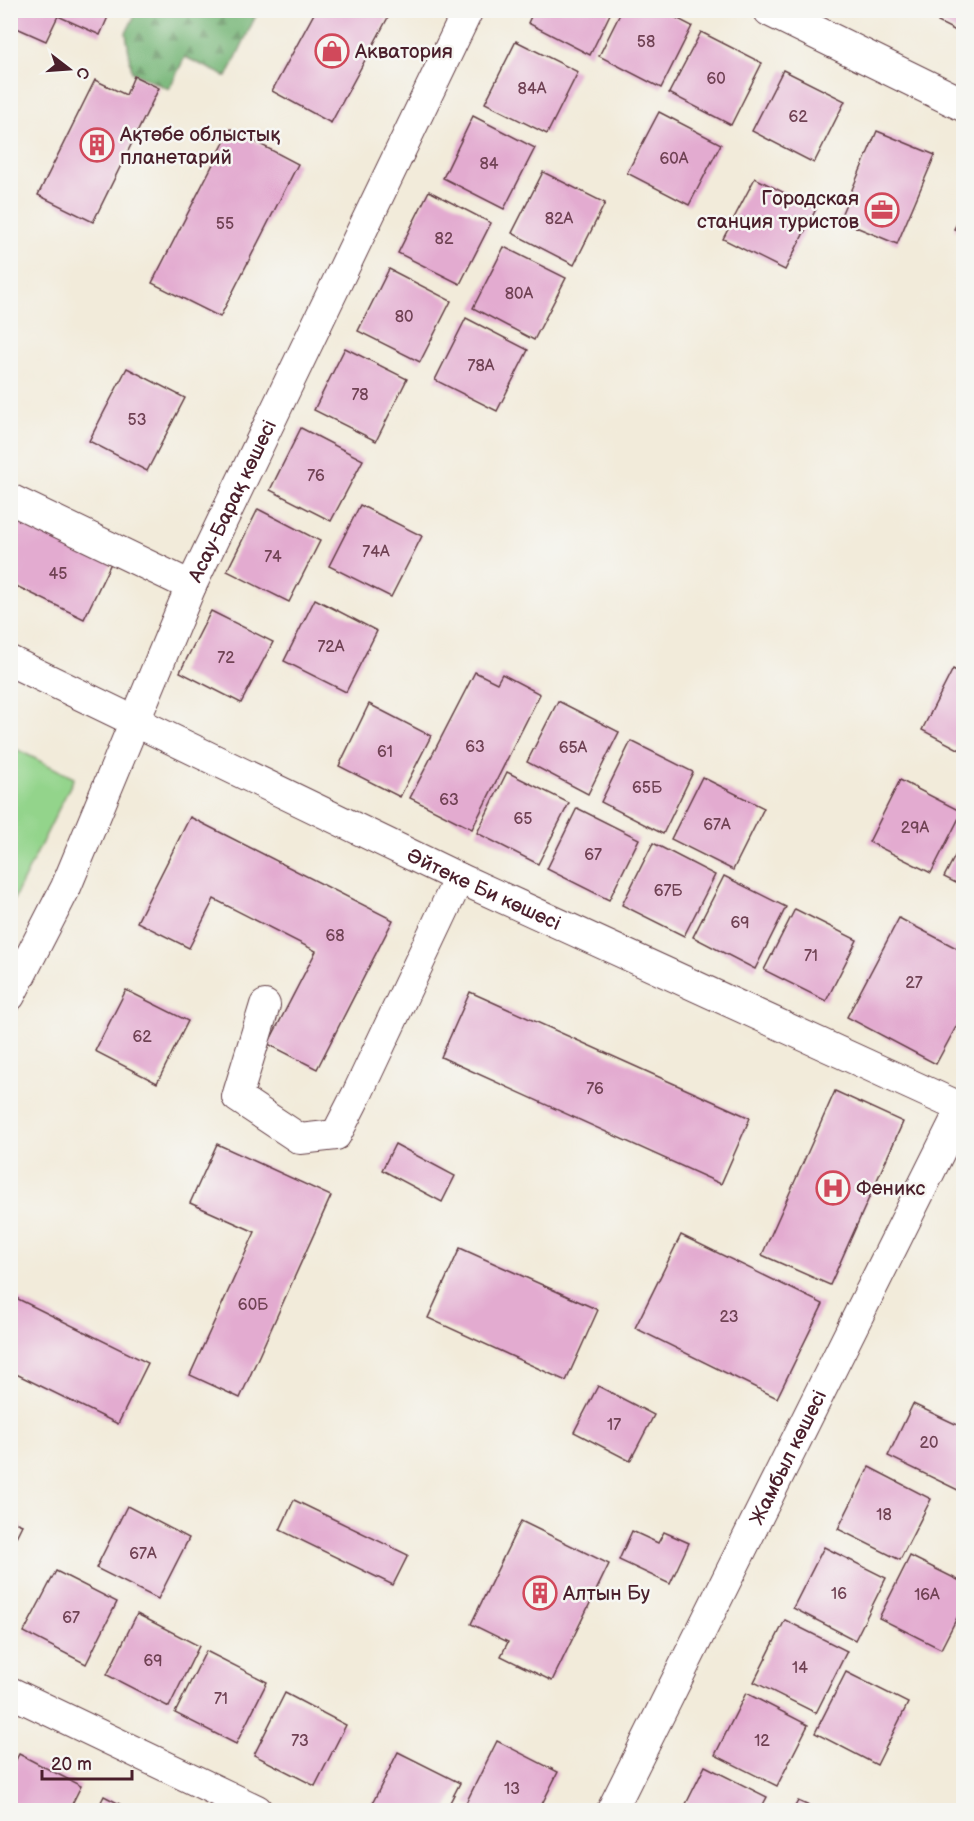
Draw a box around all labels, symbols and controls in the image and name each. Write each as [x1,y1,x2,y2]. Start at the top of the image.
shop icon: Акватория [314,33,350,69]
house number: 58 [637,33,655,52]
north arrow [39,39,99,99]
place label: Акватория [354,40,453,64]
text: С [71,65,93,81]
house number: 60 [706,70,726,89]
house number: 84А [518,80,547,99]
house number: 62 [788,108,808,127]
place label: Ақтөбе облыстық планетарий [119,123,280,170]
building icon: Ақтөбе облыстық планетарий [79,127,115,163]
house number: 60А [660,150,689,169]
house number: 84 [479,155,499,174]
place label: Городская станция туристов [697,187,860,234]
office icon: Городская станция туристов [864,192,900,228]
house number: 82А [545,210,574,229]
house number: 55 [216,215,234,234]
house number: 82 [435,230,454,249]
house number: 80А [505,285,534,304]
house number: 80 [395,308,413,327]
house number: 78А [468,357,495,376]
house number: 78 [351,386,369,405]
house number: 53 [127,411,147,430]
street label: Асау-Барақ көшесі [183,416,282,587]
house number: 76 [307,467,325,486]
house number: 74А [362,543,390,562]
house number: 74 [264,548,282,567]
house number: 45 [49,565,67,584]
house number: 72А [318,638,345,657]
house number: 72 [217,649,235,668]
house number: 63 [465,738,485,757]
house number: 65А [559,739,588,758]
house number: 61 [377,743,393,762]
house number: 65Б [632,779,663,798]
house number: 63 [439,791,459,810]
house number: 65 [514,810,532,829]
house number: 67А [703,816,731,835]
house number: 29А [901,819,929,838]
street label: Әйтеке Би көшесі [403,844,564,936]
house number: 67 [584,846,602,865]
house number: 67Б [654,882,683,901]
house number: 69 [730,914,750,933]
house number: 68 [325,927,345,946]
house number: 71 [804,947,818,966]
house number: 27 [905,974,923,993]
house number: 62 [132,1028,152,1047]
house number: 76 [586,1080,604,1099]
hospital icon: Феникс [815,1170,851,1206]
place label: Феникс [856,1177,925,1201]
house number: 60Б [238,1296,269,1315]
house number: 23 [720,1308,739,1327]
street label: Жамбыл көшесі [745,1386,832,1529]
house number: 17 [607,1416,621,1435]
house number: 20 [920,1434,938,1453]
house number: 18 [876,1506,892,1525]
house number: 67А [129,1545,157,1564]
building icon: Алтын Бу [522,1575,558,1611]
place label: Алтын Бу [562,1582,650,1606]
house number: 16 [831,1585,847,1604]
house number: 16А [914,1586,940,1605]
house number: 67 [62,1609,80,1628]
house number: 69 [143,1652,163,1671]
house number: 14 [792,1659,808,1678]
house number: 71 [214,1690,228,1709]
house number: 73 [291,1732,309,1751]
house number: 12 [754,1732,770,1751]
scale bar [42,1743,132,1781]
text: 20 m [51,1754,92,1775]
house number: 13 [504,1780,520,1799]

